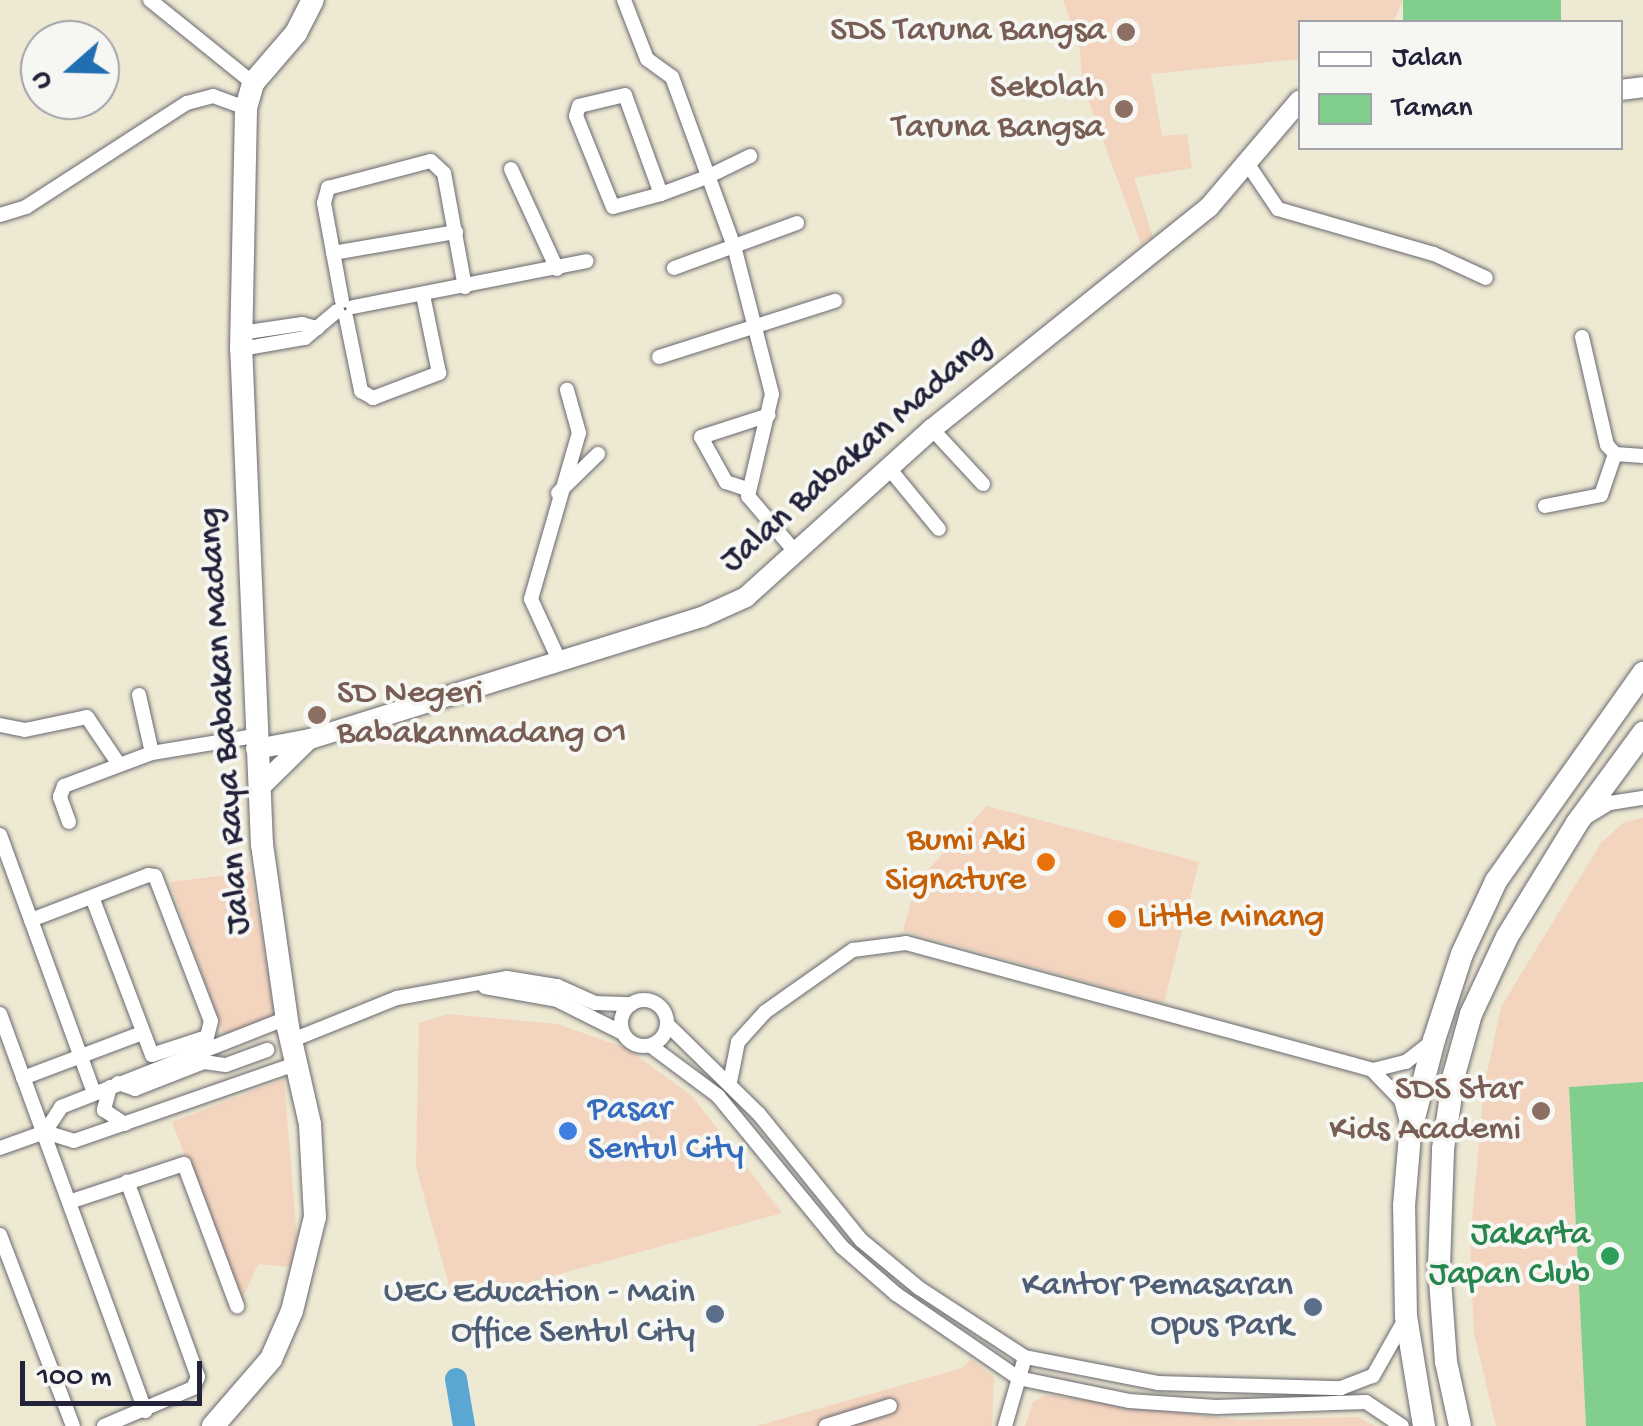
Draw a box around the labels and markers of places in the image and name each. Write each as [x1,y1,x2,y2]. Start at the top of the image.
place label: SDS Taruna Bangsa [830,11,1106,53]
marker: SDS Taruna Bangsa [1115,21,1137,43]
place label: Sekolah Taruna Bangsa [892,68,1104,150]
marker: Sekolah Taruna Bangsa [1113,98,1135,120]
place label: SD Negeri Babakanmadang 01 [337,674,627,756]
marker: SD Negeri Babakanmadang 01 [306,704,328,726]
place label: Bumi Aki Signature [885,821,1026,903]
marker: Bumi Aki Signature [1035,851,1057,873]
place label: Little Minang [1137,898,1325,940]
marker: Little Minang [1106,908,1128,930]
place label: SDS Star Kids Academi [1329,1070,1521,1152]
place label: Pasar Sentul City [588,1090,744,1172]
marker: SDS Star Kids Academi [1530,1100,1552,1122]
marker: Pasar Sentul City [557,1120,579,1142]
place label: Jakarta Japan Club [1429,1215,1590,1297]
marker: Jakarta Japan Club [1599,1245,1621,1267]
place label: Kantor Pemasaran Opus Park [1022,1266,1293,1348]
place label: UEC Education - Main Office Sentul City [384,1273,695,1355]
marker: Kantor Pemasaran Opus Park [1302,1296,1324,1318]
marker: UEC Education - Main Office Sentul City [704,1303,726,1325]

